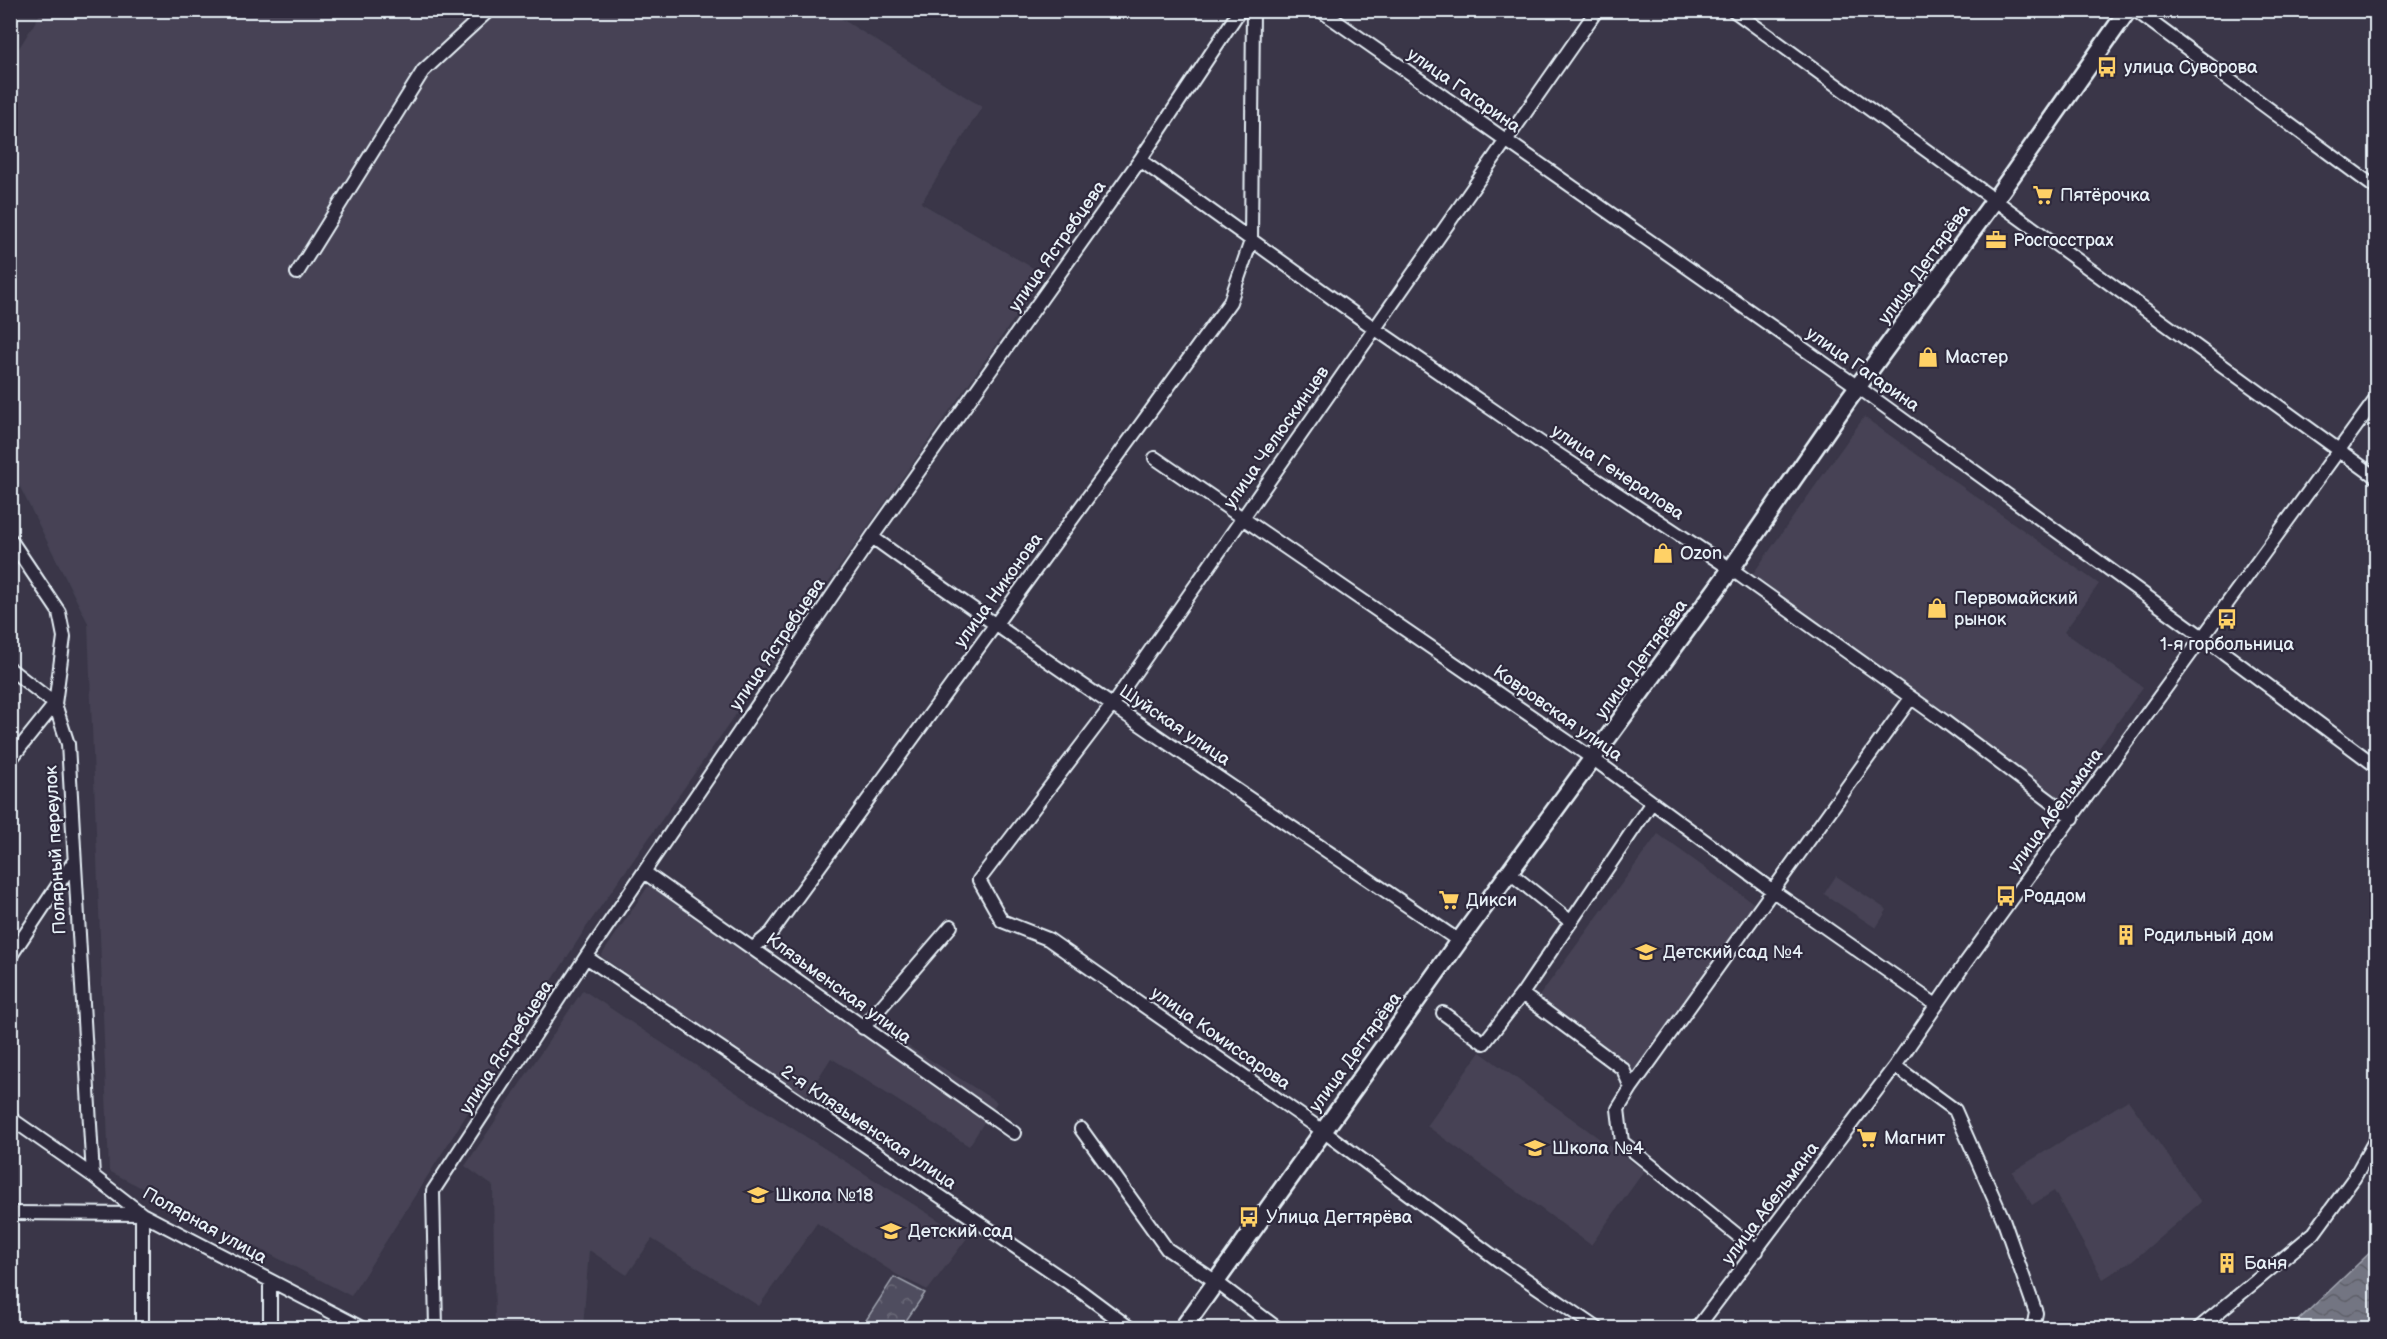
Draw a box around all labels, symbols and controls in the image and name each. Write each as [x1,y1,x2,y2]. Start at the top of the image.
street label: улица Гагарина [1403,44,1525,137]
bus stop icon: улица Суворова [2095,55,2119,79]
place label: улица Суворова [2124,57,2258,78]
street label: улица Ястребцева [1004,176,1111,316]
supermarket icon: Пятёрочка [2031,183,2055,207]
place label: Пятёрочка [2060,185,2151,206]
street label: улица Дегтярёва [1874,200,1975,328]
office icon: Росгосстрах [1984,228,2008,252]
place label: Росгосстрах [2013,230,2114,251]
street label: улица Гагарина [1802,323,1924,416]
shop icon: Мастер [1916,345,1940,369]
place label: Мастер [1945,347,2008,368]
street label: улица Челюскинцев [1219,362,1334,513]
street label: улица Генералова [1547,420,1688,525]
street label: улица Никонова [950,529,1047,652]
shop icon: Ozon [1651,541,1675,565]
place label: Ozon [1680,543,1722,564]
street label: улица Ястребцева [725,574,830,714]
place label: Первомайский рынок [1954,588,2078,630]
street label: улица Дегтярёва [1591,595,1692,723]
shop icon: Первомайский рынок [1925,596,1949,620]
bus stop icon: 1-я горбольница [2215,607,2239,631]
place label: 1-я горбольница [2160,634,2294,655]
street label: Ковровская улица [1489,661,1627,766]
street label: Шуйская улица [1115,681,1235,771]
street label: улица Абельмана [2003,744,2108,876]
street label: Полярный переулок [41,764,70,935]
bus stop icon: Роддом [1994,884,2018,908]
place label: Роддом [2023,886,2086,907]
supermarket icon: Дикси [1437,888,1461,912]
place label: Дикси [1466,890,1517,911]
building icon: Родильный дом [2114,923,2138,947]
place label: Родильный дом [2143,925,2274,946]
street label: Клязьменская улица [762,929,916,1049]
school or university icon: Детский сад №4 [1634,940,1658,964]
place label: Детский сад №4 [1663,942,1803,963]
street label: улица Ястребцева [455,976,558,1118]
street label: улица Комиссарова [1147,982,1295,1095]
street label: улица Дегтярёва [1305,988,1406,1116]
street label: 2-я Клязьменская улица [777,1061,961,1194]
supermarket icon: Магнит [1855,1126,1879,1150]
place label: Магнит [1884,1128,1946,1149]
school or university icon: Школа №4 [1523,1136,1547,1160]
place label: Школа №4 [1552,1138,1644,1159]
street label: улица Абельмана [1717,1138,1824,1269]
street label: Полярная улица [139,1183,271,1268]
school or university icon: Школа №18 [746,1183,770,1207]
place label: Школа №18 [775,1185,873,1206]
bus stop icon: Улица Дегтярёва [1237,1205,1261,1229]
place label: Улица Дегтярёва [1266,1207,1413,1228]
school or university icon: Детский сад [879,1219,903,1243]
place label: Детский сад [908,1221,1013,1242]
building icon: Баня [2215,1251,2239,1275]
place label: Баня [2244,1253,2287,1274]

